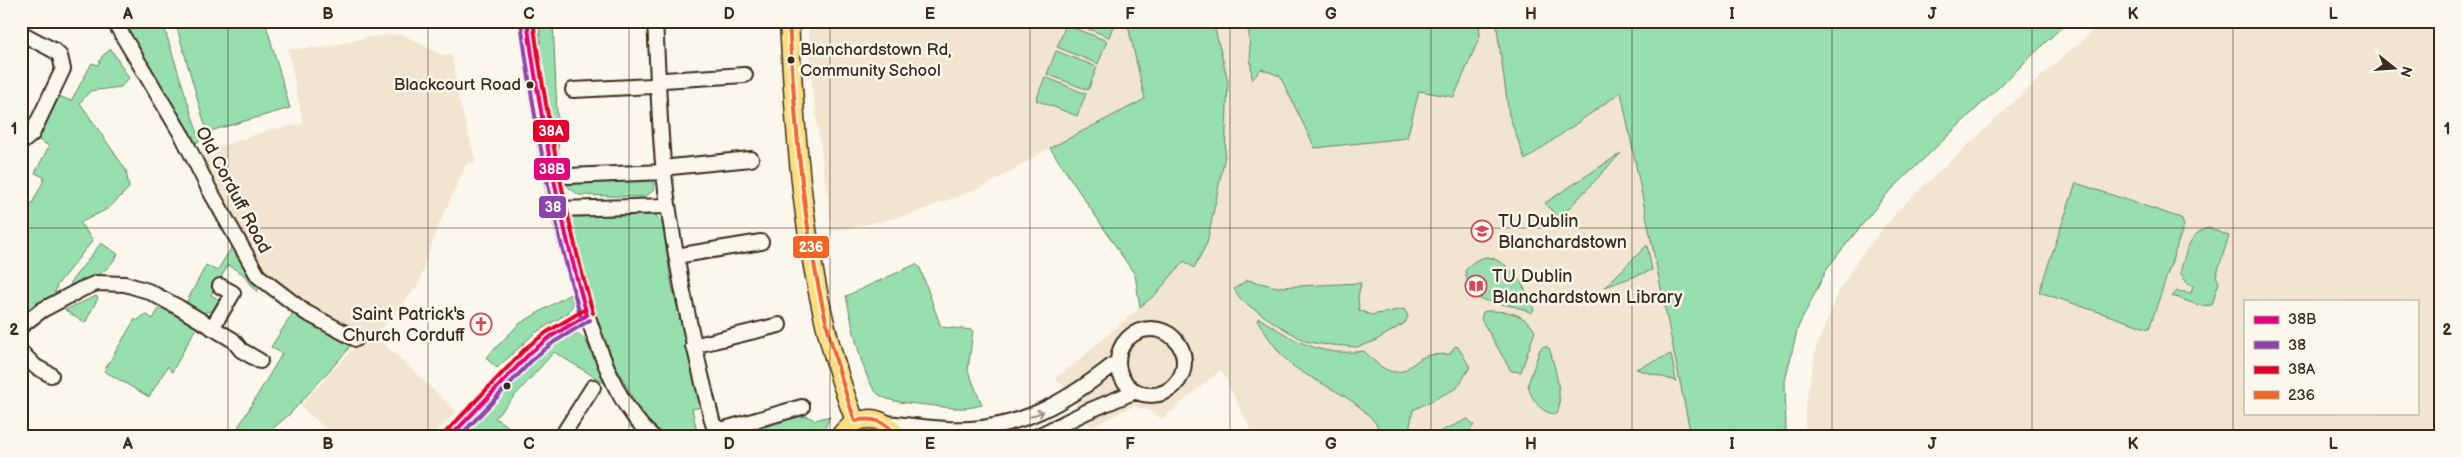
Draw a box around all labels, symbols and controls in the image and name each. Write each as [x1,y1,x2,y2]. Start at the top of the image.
text: A [122,5,133,24]
text: B [322,5,334,24]
text: C [523,5,535,24]
text: D [723,5,735,24]
text: E [925,5,935,24]
text: F [1125,5,1135,24]
text: G [1325,5,1337,24]
text: H [1525,5,1537,24]
text: I [1729,5,1735,24]
text: J [1928,5,1937,24]
text: K [2128,5,2139,24]
text: L [2328,5,2338,24]
place label: Blanchardstown Rd, Community School [800,40,951,81]
north arrow [2368,42,2418,92]
marker: Blanchardstown Rd, Community School [786,55,796,65]
text: N [2396,64,2416,79]
place label: Blackcourt Road [394,75,521,95]
marker: Blackcourt Road [525,80,535,90]
line badge: 38A [532,119,570,143]
text: 1 [11,120,17,139]
text: 1 [2444,120,2450,139]
street label: Old Corduff Road [191,123,275,257]
text: 38A [538,123,564,140]
line badge: 38B [533,157,571,181]
text: 38B [539,161,565,178]
line badge: 38 [538,195,567,219]
text: 38 [545,199,561,216]
place label: TU Dublin Blanchardstown [1498,211,1627,253]
school or university icon: TU Dublin Blanchardstown [1470,219,1494,243]
line badge: 236 [792,235,830,259]
text: 236 [799,239,823,256]
place label: TU Dublin Blanchardstown Library [1492,266,1683,308]
library icon: TU Dublin Blanchardstown Library [1464,274,1488,298]
legend [2244,300,2418,414]
place label: Saint Patrick's Church Corduff [343,304,465,346]
text: 38B [2288,310,2316,329]
church icon: Saint Patrick's Church Corduff [469,312,493,336]
text: 2 [9,321,19,340]
text: 2 [2442,321,2452,340]
text: 38 [2288,336,2306,355]
text: 38A [2288,360,2316,379]
unlabelled marker [502,381,512,391]
text: 236 [2288,386,2315,405]
one-way arrow [1029,408,1044,418]
text: A [122,435,133,454]
text: B [322,435,334,454]
text: C [523,435,535,454]
text: D [723,435,735,454]
text: E [925,435,935,454]
text: F [1125,435,1135,454]
text: G [1325,435,1337,454]
text: H [1525,435,1537,454]
text: I [1729,435,1735,454]
text: J [1928,435,1937,454]
text: K [2128,435,2139,454]
text: L [2328,435,2338,454]

